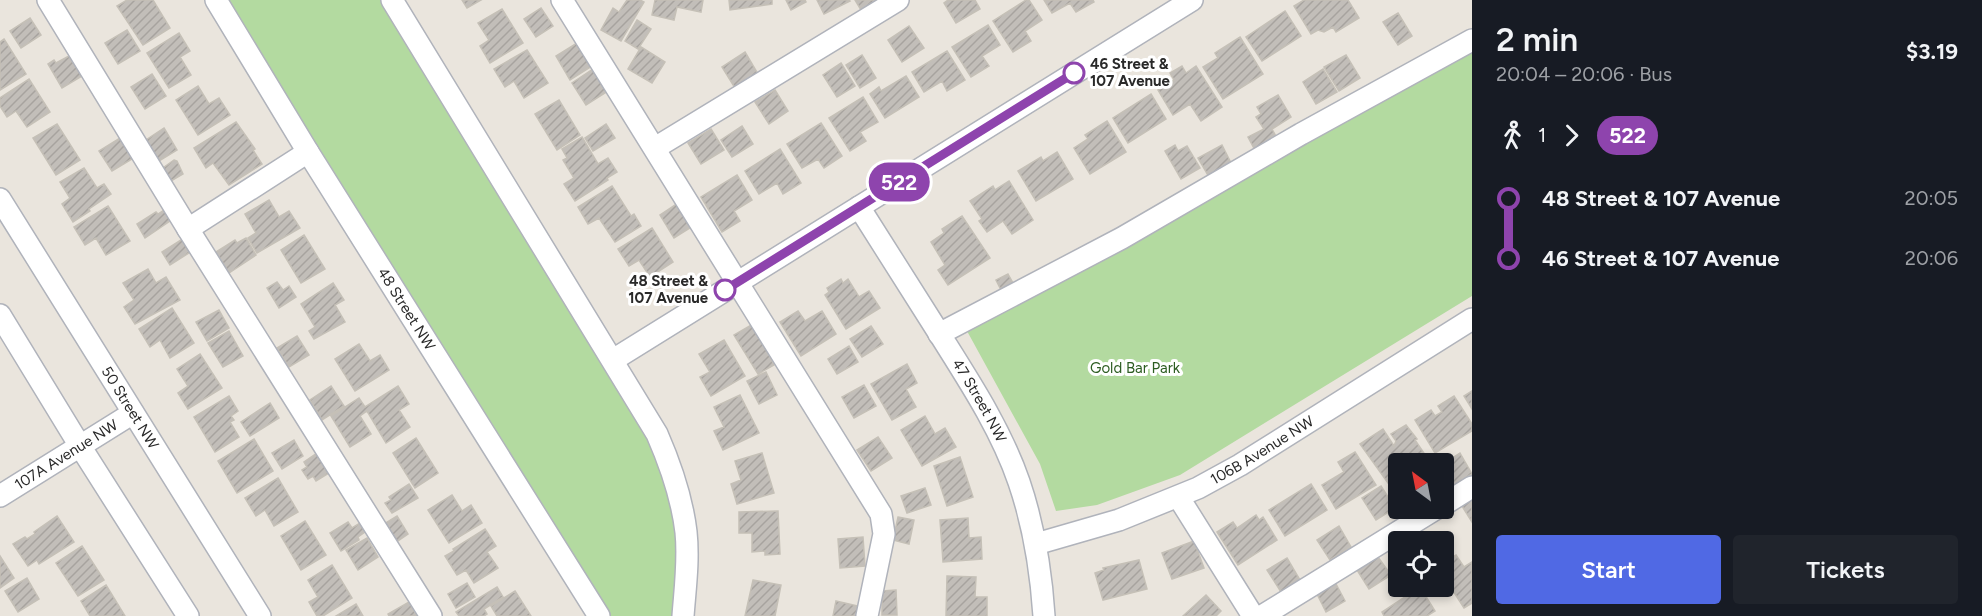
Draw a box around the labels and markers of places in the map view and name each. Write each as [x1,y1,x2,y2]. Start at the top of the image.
place label: 46 Street & 107 Avenue [1090,55,1170,90]
marker: 46 Street & 107 Avenue [1063,62,1085,84]
place label: 48 Street & 107 Avenue [628,272,709,307]
marker: 48 Street & 107 Avenue [714,279,736,301]

